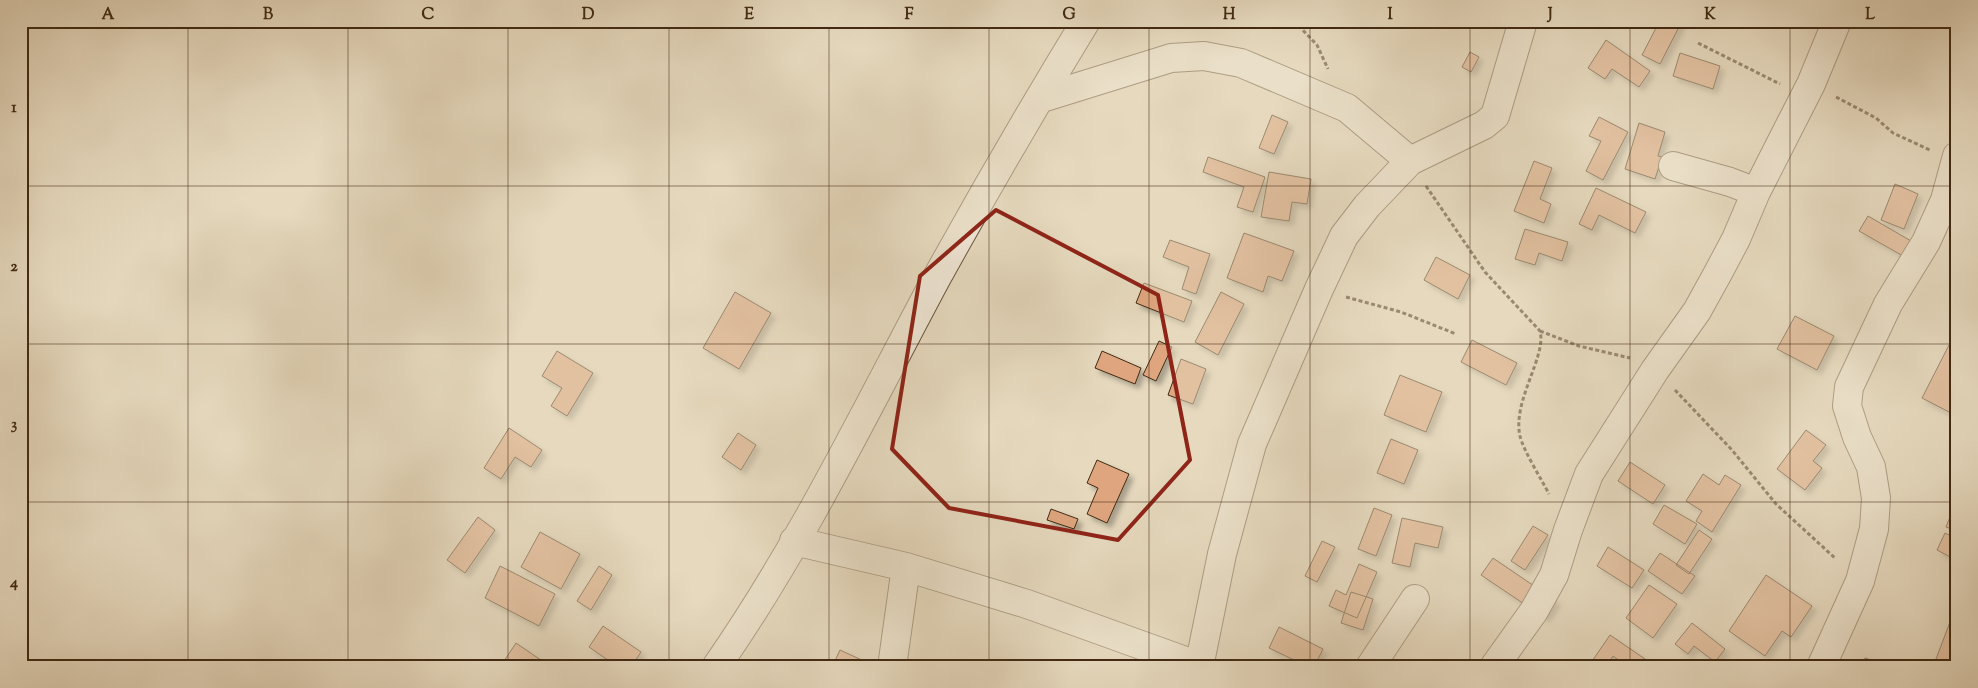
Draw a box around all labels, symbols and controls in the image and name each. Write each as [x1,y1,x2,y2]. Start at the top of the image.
text: A [102,4,115,27]
text: B [263,4,273,27]
text: C [422,4,435,27]
text: D [582,4,595,27]
text: E [744,4,754,27]
text: F [905,4,914,27]
text: G [1062,4,1076,27]
text: H [1223,4,1236,27]
text: I [1387,4,1393,27]
text: J [1546,4,1553,27]
text: K [1704,4,1716,27]
text: L [1865,4,1875,27]
text: 1 [11,97,17,120]
text: 2 [10,256,18,279]
text: 3 [11,414,18,437]
text: 4 [9,572,18,595]

